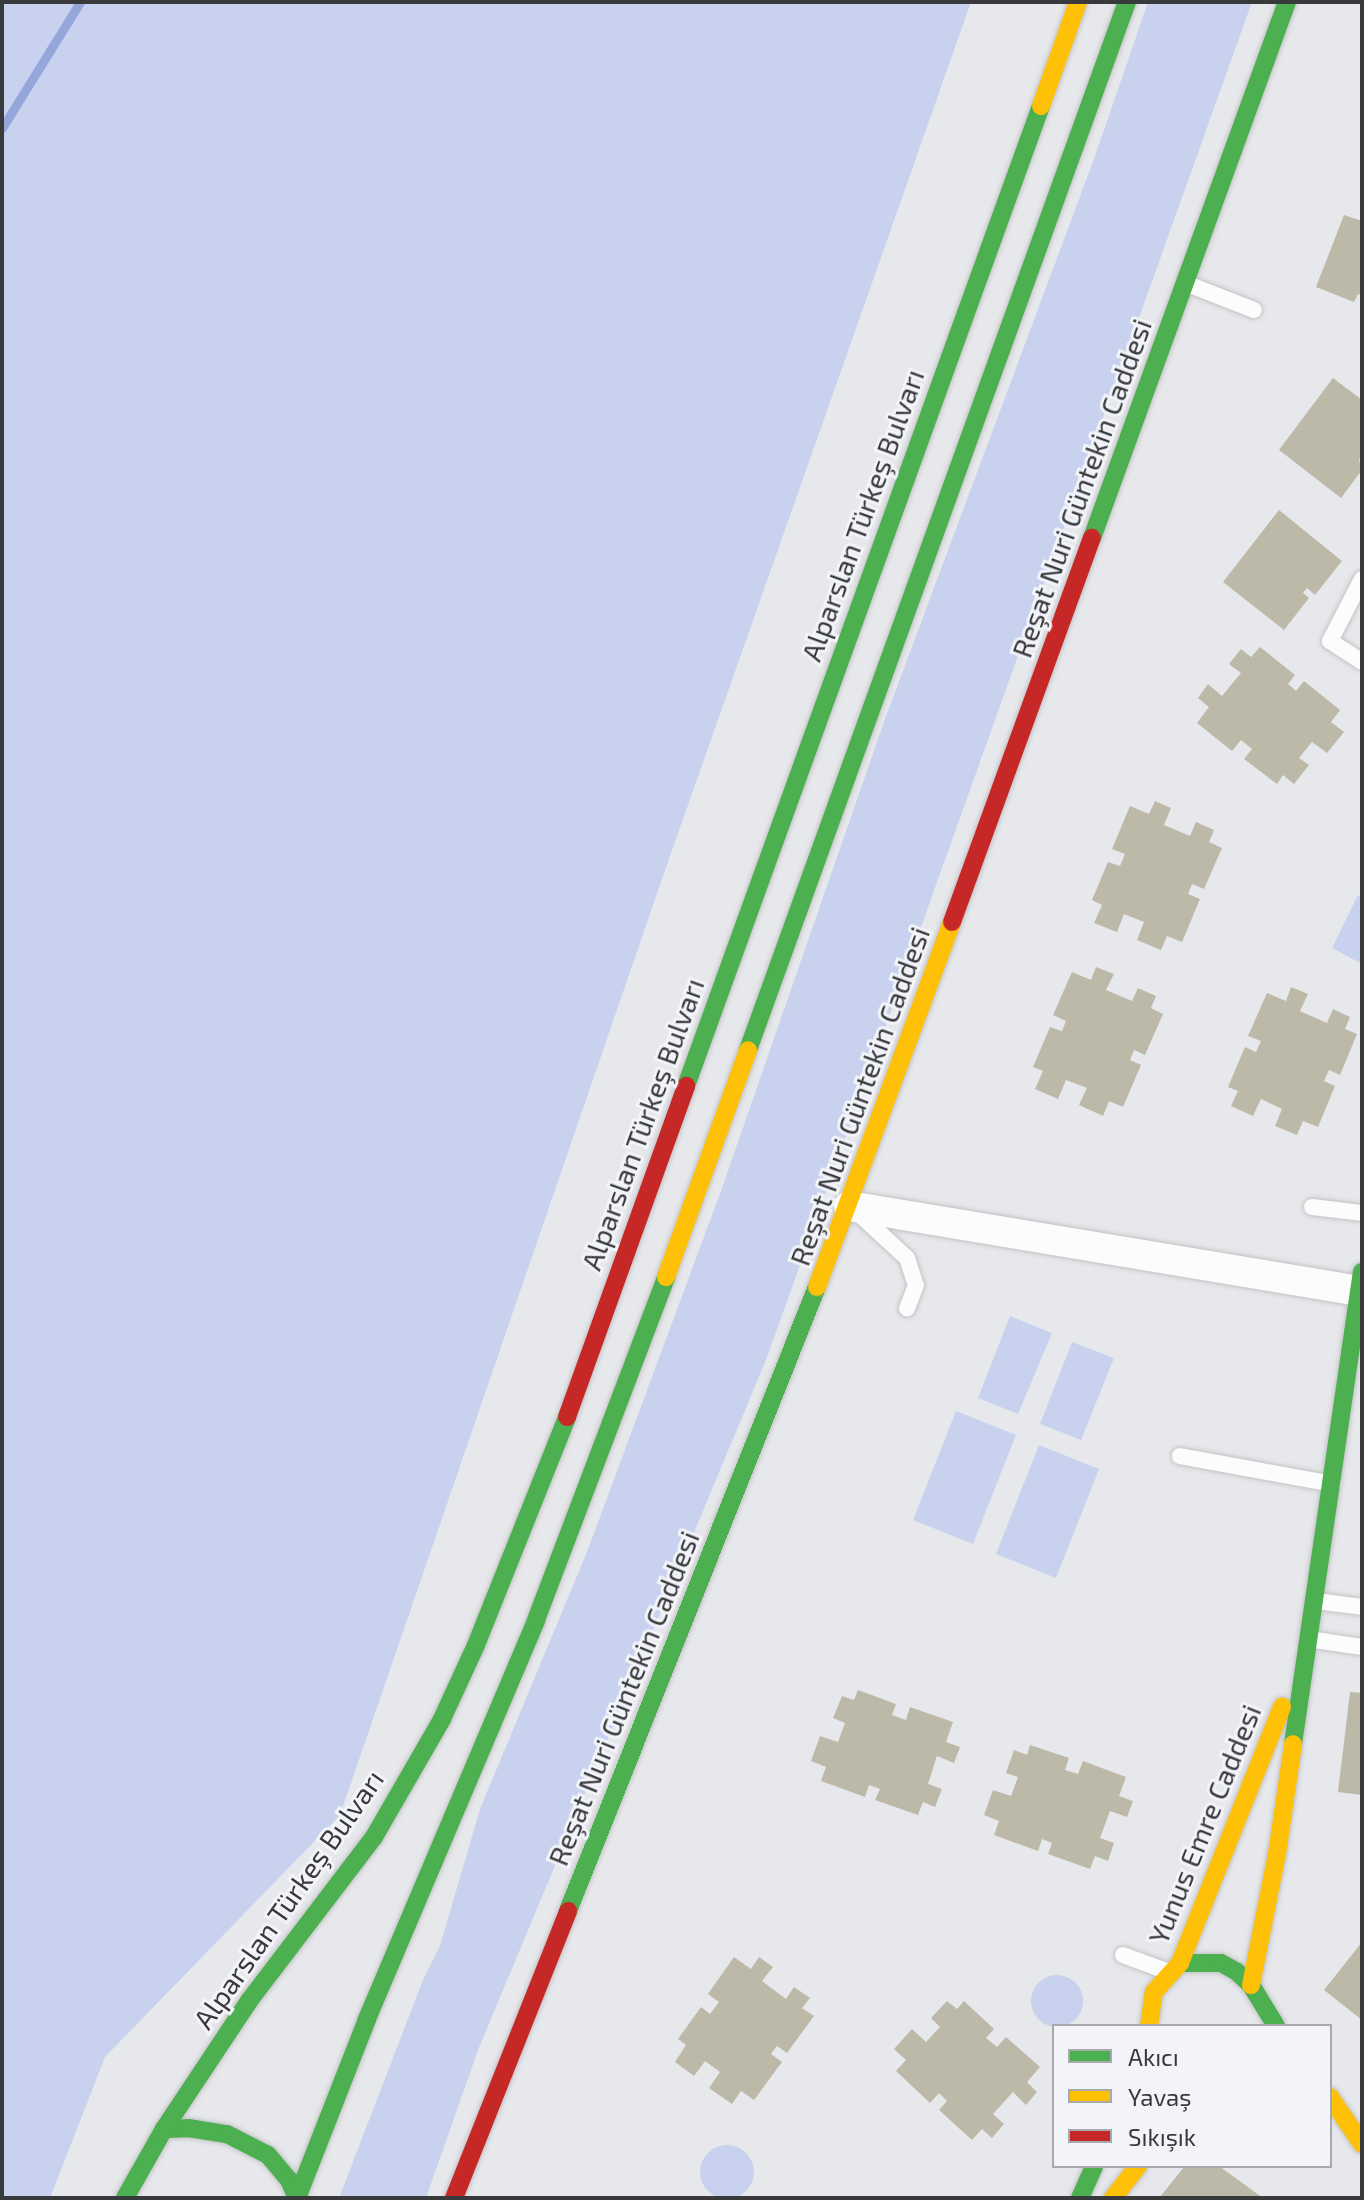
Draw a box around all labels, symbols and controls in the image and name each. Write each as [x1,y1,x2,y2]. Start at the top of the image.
street label: Reşat Nuri Güntekin Caddesi [1004,314,1158,662]
street label: Alparslan Türkeş Bulvarı [793,364,931,666]
street label: Reşat Nuri Güntekin Caddesi [782,922,936,1270]
street label: Alparslan Türkeş Bulvarı [573,973,711,1275]
street label: Reşat Nuri Güntekin Caddesi [540,1526,706,1870]
street label: Yunus Emre Caddesi [1141,1699,1267,1949]
street label: Alparslan Türkeş Bulvarı [186,1763,390,2035]
legend [1052,2024,1332,2168]
text: Akıcı [1128,2042,1179,2071]
text: Yavaş [1128,2082,1191,2111]
text: Sıkışık [1128,2122,1196,2151]

